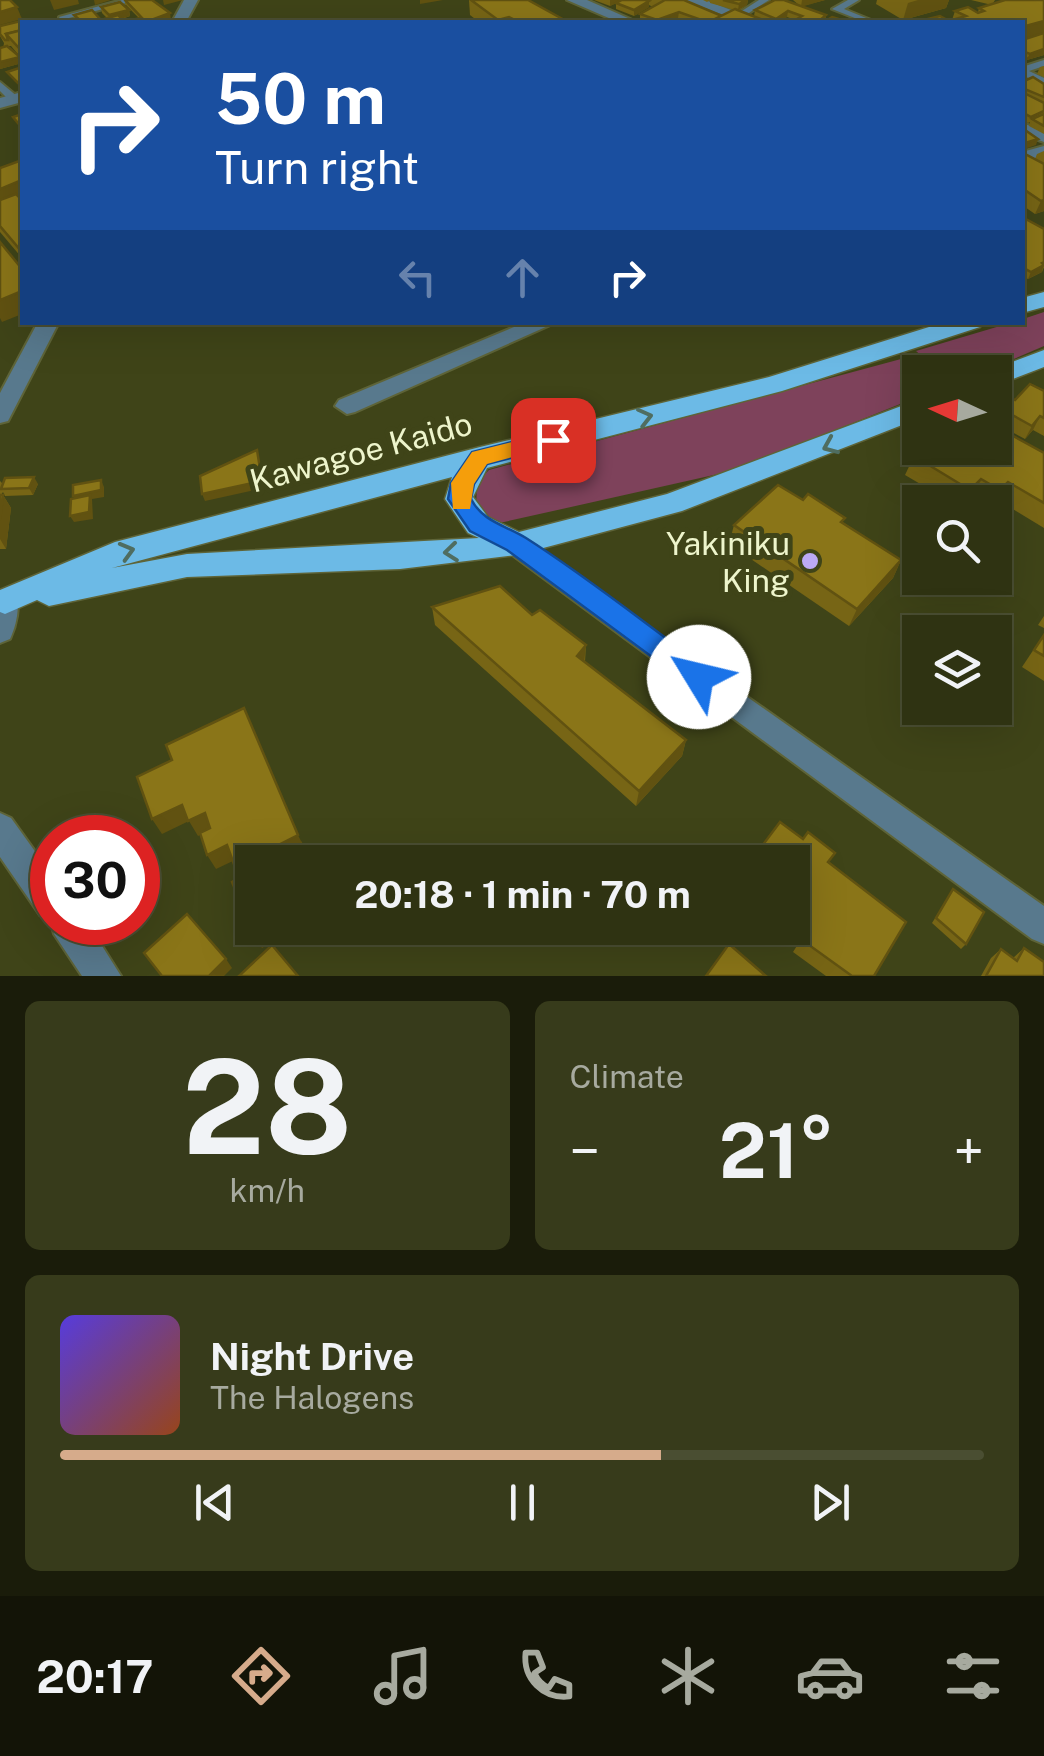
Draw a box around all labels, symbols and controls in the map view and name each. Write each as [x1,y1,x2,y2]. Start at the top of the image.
text: 50 m [215,57,386,140]
icon: right [50,60,180,190]
text: Turn right [215,141,419,194]
icon: left [390,250,445,305]
icon: ahead [495,250,550,305]
icon: right [600,250,655,305]
north arrow [902,355,1012,465]
map controls [902,355,1012,725]
pin [511,398,596,483]
street label: Kawagoe Kaido [246,405,476,499]
one-way arrow [636,407,653,428]
icon: arrive [526,413,581,468]
one-way arrow [822,434,840,454]
button: search [902,485,1012,595]
place label: Yakiniku King [666,525,790,599]
one-way arrow [443,541,459,562]
one-way arrow [118,542,135,563]
marker: Yakiniku King [799,550,821,572]
button: layers [902,615,1012,725]
position arrow [647,625,751,729]
speed limit sign: 30 [30,815,160,945]
text: 20:18 · 1 min · 70 m [354,872,691,917]
text: 28 [182,1031,352,1183]
text: Climate [570,1058,684,1095]
text: 21° [719,1107,834,1195]
text: − [570,1119,600,1183]
text: + [954,1119,984,1183]
text: km/h [230,1172,305,1209]
text: Night Drive [210,1334,414,1379]
text: The Halogens [210,1379,414,1416]
icon: previous [187,1475,242,1530]
icon: pause [495,1475,550,1530]
icon: next [803,1475,858,1530]
icon: directions [226,1641,296,1711]
icon: music [368,1641,438,1711]
icon: phone [511,1641,581,1711]
icon: climate [653,1641,723,1711]
icon: car [795,1641,865,1711]
icon: filters [938,1641,1008,1711]
text: 20:17 [36,1650,153,1703]

